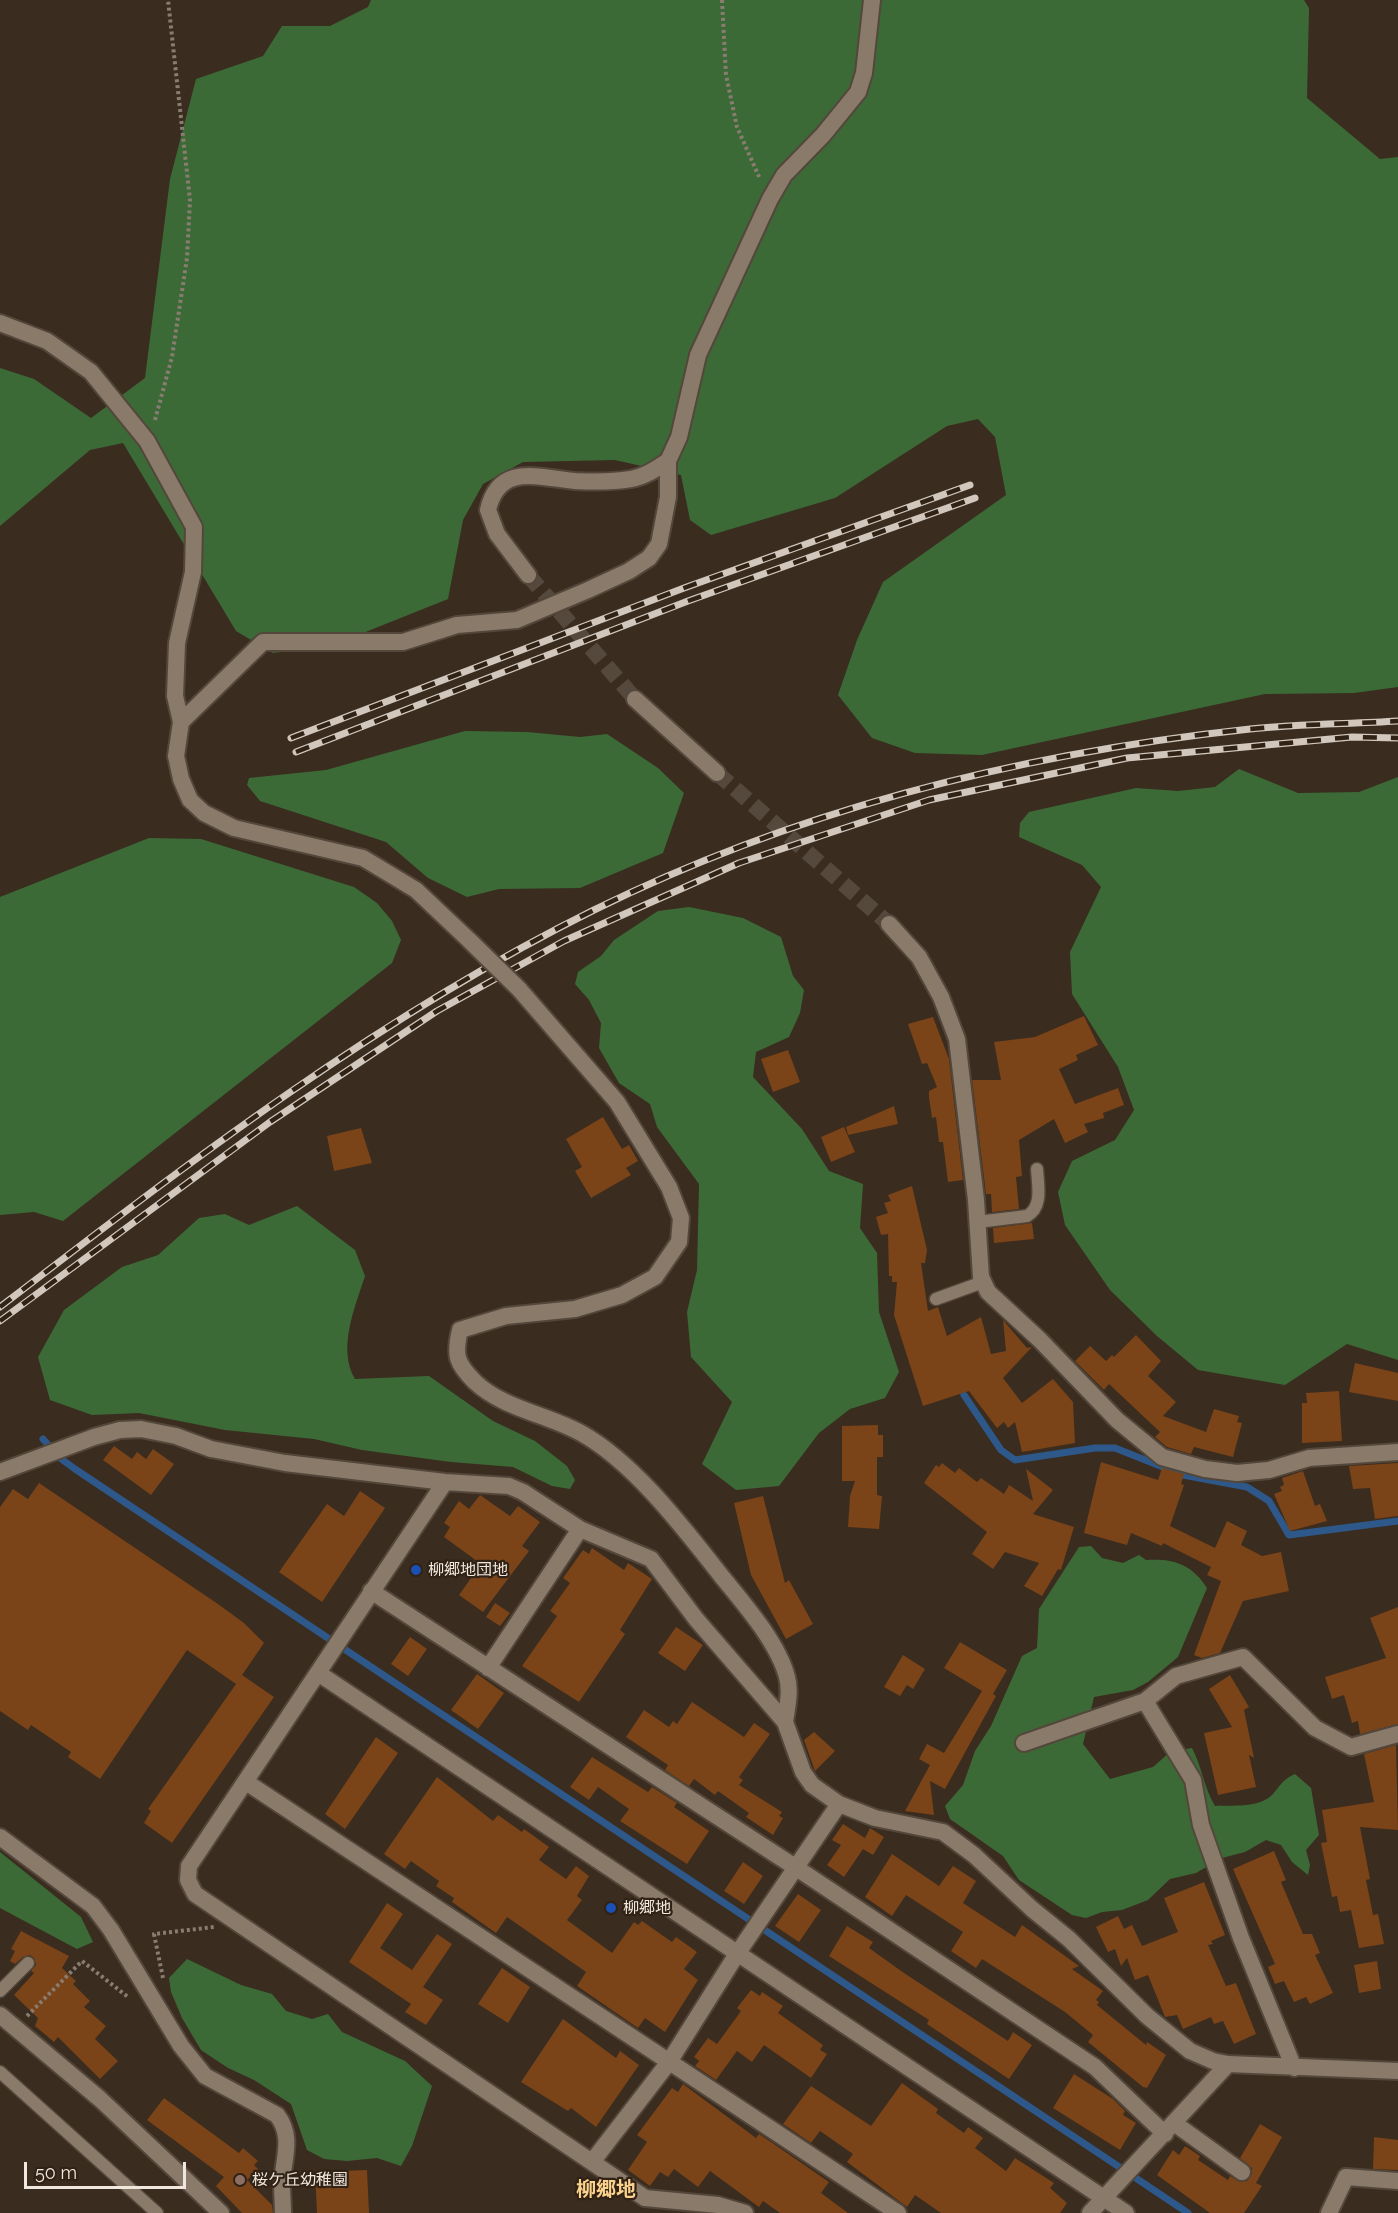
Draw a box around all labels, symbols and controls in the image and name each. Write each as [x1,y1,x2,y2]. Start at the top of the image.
place label: 柳郷地団地 [428,1560,508,1580]
marker: 柳郷地団地 [409,1563,423,1577]
place label: 柳郷地 [623,1898,671,1918]
marker: 柳郷地 [604,1901,618,1915]
scale bar [27,2150,189,2188]
text: 50 m [35,2162,77,2183]
place label: 桜ケ丘幼稚園 [252,2170,348,2190]
marker: 桜ケ丘幼稚園 [233,2173,247,2187]
district label: 柳郷地 [576,2178,636,2202]

